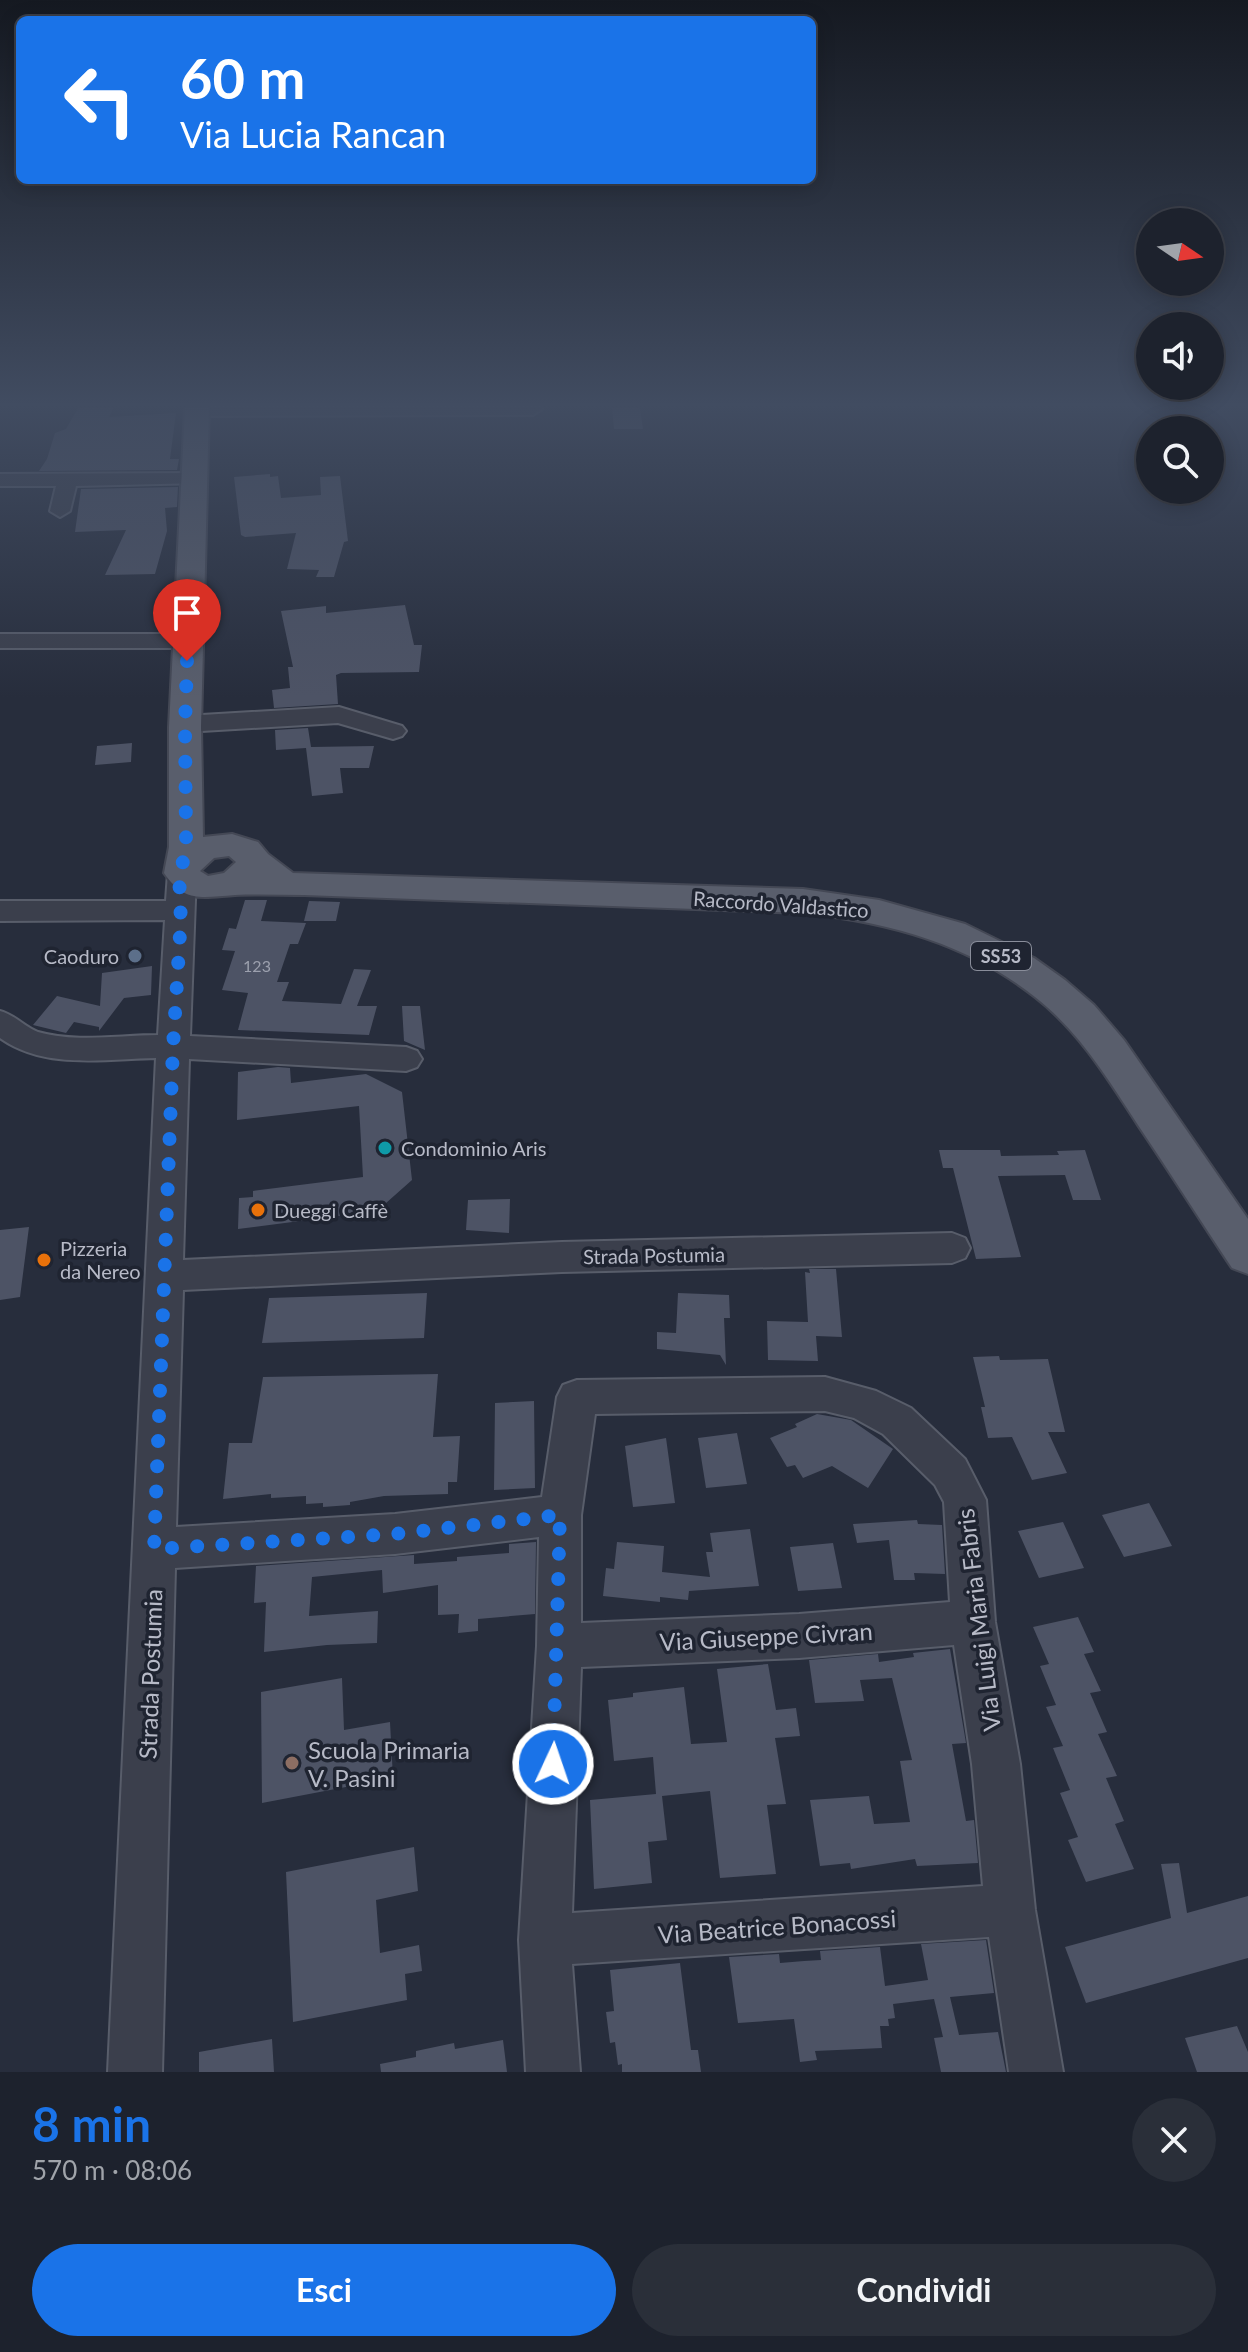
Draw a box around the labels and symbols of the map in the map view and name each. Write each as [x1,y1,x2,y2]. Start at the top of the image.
north arrow [1136,208,1224,296]
pin [153,579,221,661]
street label: Raccordo Valdastico [692,886,870,922]
road number: SS53 [971,942,1031,970]
place label: Caoduro [44,944,119,968]
marker: Caoduro [126,947,144,965]
house number: 123 [243,956,271,975]
place label: Condominio Aris [401,1136,546,1160]
marker: Condominio Aris [376,1139,394,1157]
place label: Dueggi Caffè [274,1198,388,1222]
marker: Dueggi Caffè [249,1201,267,1219]
place label: Pizzeria da Nereo [60,1236,141,1283]
street label: Strada Postumia [583,1242,725,1268]
marker: Pizzeria da Nereo [35,1251,53,1269]
street label: Via Luigi Maria Fabris [950,1507,1006,1733]
street label: Strada Postumia [133,1588,167,1760]
street label: Via Giuseppe Civran [659,1616,873,1656]
position arrow [511,1722,595,1806]
place label: Scuola Primaria V. Pasini [308,1735,470,1792]
marker: Scuola Primaria V. Pasini [283,1754,301,1772]
street label: Via Beatrice Bonacossi [657,1903,897,1949]

